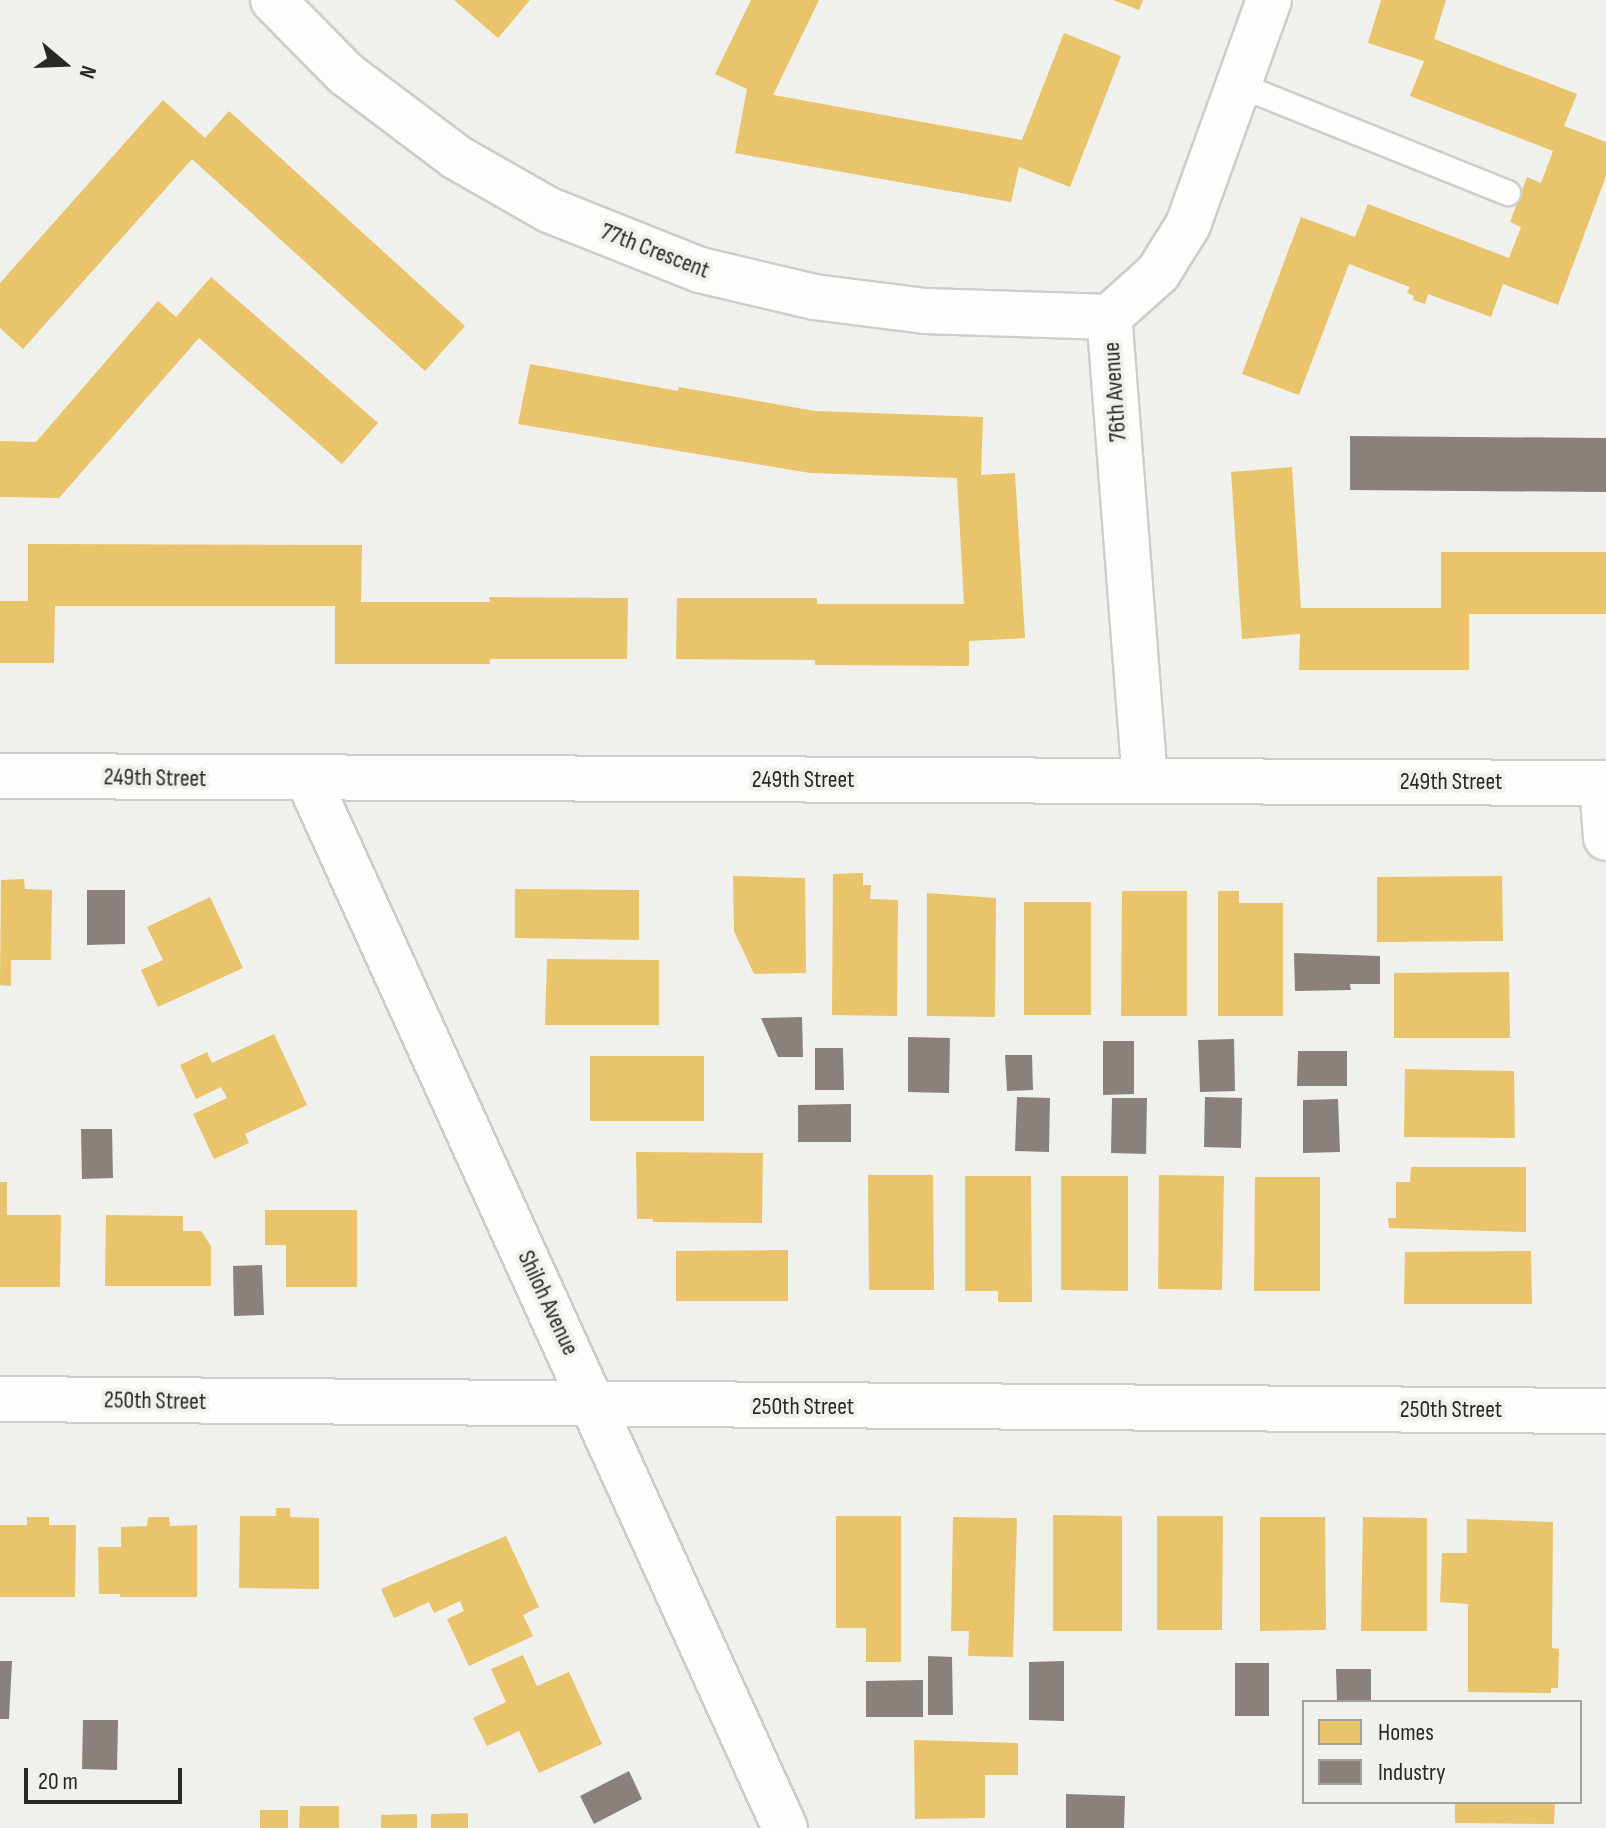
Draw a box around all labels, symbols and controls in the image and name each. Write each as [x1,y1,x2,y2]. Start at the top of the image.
north arrow [24,24,104,104]
text: N [72,62,102,82]
street label: 77th Crescent [597,217,713,285]
street label: 76th Avenue [1097,341,1133,443]
street label: 249th Street [103,763,207,793]
street label: 249th Street [752,766,854,794]
street label: 249th Street [1400,768,1502,796]
street label: Shiloh Avenue [511,1246,585,1360]
street label: 250th Street [104,1386,206,1416]
street label: 250th Street [752,1393,854,1421]
street label: 250th Street [1400,1396,1502,1424]
legend [1302,1700,1582,1804]
text: Homes [1378,1718,1434,1747]
scale bar [28,1752,186,1802]
text: Industry [1378,1758,1445,1787]
text: 20 m [38,1767,78,1796]

